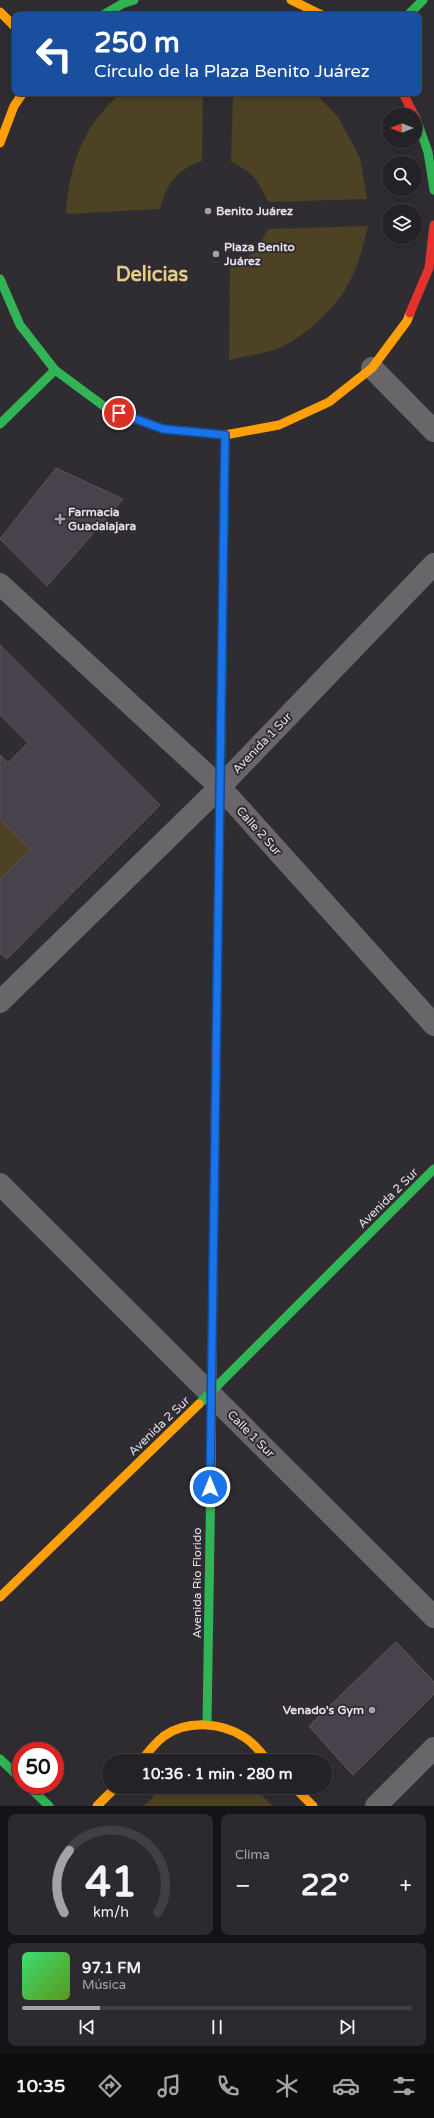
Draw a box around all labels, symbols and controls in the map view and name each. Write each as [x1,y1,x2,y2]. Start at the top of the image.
text: 250 m [94,26,180,60]
icon: left [28,28,80,80]
text: Círculo de la Plaza Benito Juárez [94,60,370,82]
north arrow [382,108,422,148]
map controls [382,108,422,244]
button: search [382,156,422,196]
place label: Benito Juárez [216,204,293,218]
button: layers [382,204,422,244]
marker: Benito Juárez [203,206,213,216]
place label: Plaza Benito Juárez [223,240,295,268]
marker: Plaza Benito Juárez [211,249,221,259]
district label: Delicias [116,263,189,287]
pin [102,396,136,430]
icon: arrive [108,402,130,424]
place label: Farmacia Guadalajara [68,505,137,534]
marker: Farmacia Guadalajara [55,514,65,524]
street label: Avenida 1 Sur [229,709,295,776]
street label: Calle 2 Sur [233,804,285,859]
street label: Avenida 2 Sur [355,1165,421,1231]
street label: Avenida 2 Sur [126,1393,193,1459]
street label: Calle 1 Sur [225,1408,278,1461]
position arrow [189,1466,231,1508]
street label: Avenida Río Florido [190,1527,204,1639]
place label: Venado's Gym [283,1703,364,1718]
marker: Venado's Gym [367,1705,377,1715]
speed limit sign: 50 [12,1742,64,1794]
text: 10:36 · 1 min · 280 m [142,1765,292,1783]
text: Clima [235,1847,270,1863]
text: 41 [84,1857,137,1907]
text: 22° [301,1867,350,1904]
text: − [235,1873,251,1899]
text: + [400,1873,412,1899]
text: km/h [93,1903,128,1920]
text: 97.1 FM [82,1959,141,1977]
text: Música [82,1977,126,1993]
icon: previous [76,2016,98,2038]
icon: pause [206,2016,228,2038]
icon: next [336,2016,358,2038]
icon: directions [96,2072,124,2100]
icon: music [155,2072,183,2100]
icon: phone [214,2072,242,2100]
icon: climate [273,2072,301,2100]
icon: car [332,2072,360,2100]
icon: filters [390,2072,418,2100]
text: 10:35 [15,2075,65,2097]

